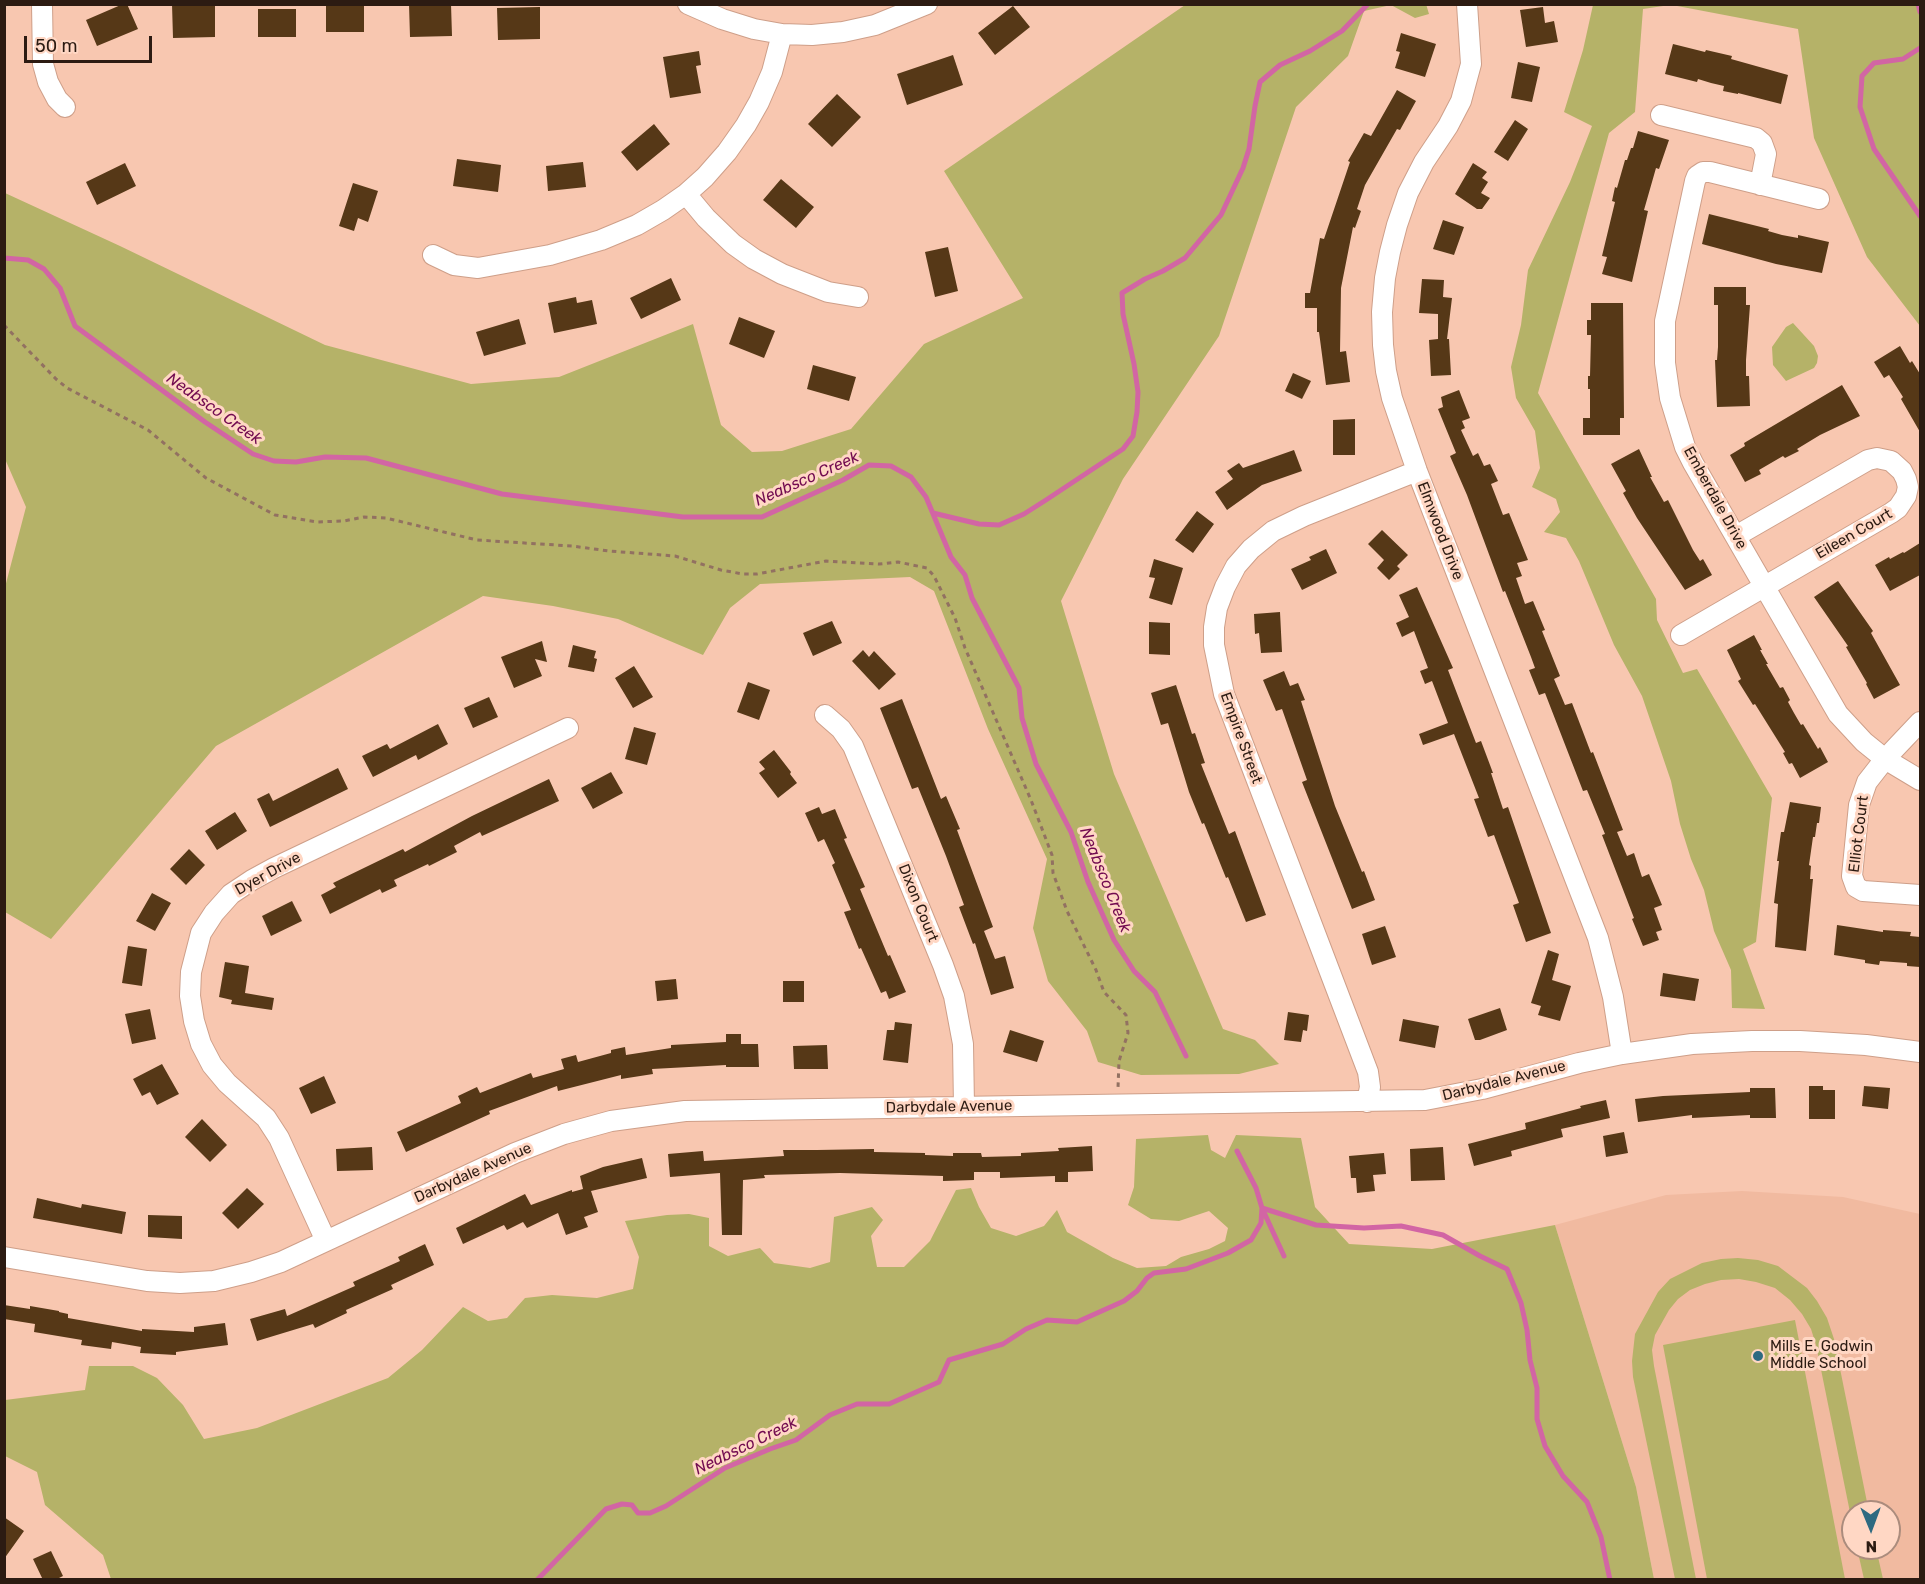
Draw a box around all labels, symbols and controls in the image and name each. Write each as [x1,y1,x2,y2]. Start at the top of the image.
scale bar [27,24,154,62]
text: 50 m [35,35,78,57]
water label: Neabsco Creek [163,369,265,449]
street label: Emberdale Drive [1679,444,1751,552]
water label: Neabsco Creek [752,447,862,511]
street label: Elmwood Drive [1413,479,1467,583]
street label: Eileen Court [1813,505,1895,563]
street label: Empire Street [1216,690,1266,786]
street label: Elliot Court [1845,795,1873,873]
water label: Neabsco Creek [1075,825,1135,935]
street label: Dyer Drive [232,849,304,899]
street label: Dixon Court [894,861,942,945]
street label: Darbydale Avenue [1440,1057,1568,1105]
street label: Darbydale Avenue [886,1097,1012,1117]
street label: Darbydale Avenue [412,1139,534,1207]
place label: Mills E. Godwin Middle School [1770,1338,1873,1373]
marker: Mills E. Godwin Middle School [1751,1349,1765,1363]
water label: Neabsco Creek [692,1413,800,1479]
north arrow [1841,1500,1901,1560]
text: N [1865,1537,1877,1556]

